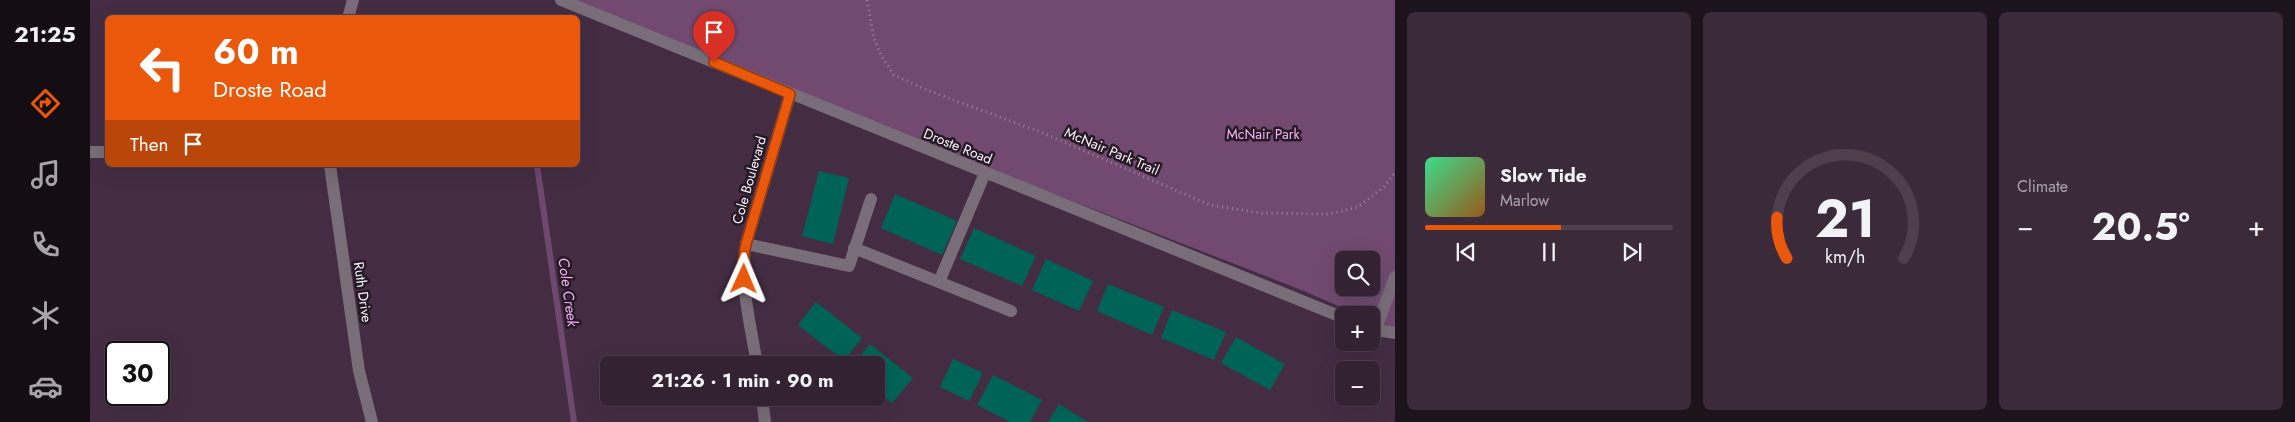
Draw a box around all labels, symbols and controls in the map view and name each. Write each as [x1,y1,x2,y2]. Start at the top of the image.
pin [693,11,735,62]
text: 21:25 [14,18,76,50]
icon: arrive [700,18,728,46]
text: 60 m [213,27,299,77]
icon: left [130,35,195,100]
text: Droste Road [213,73,327,105]
icon: directions [28,86,63,121]
street label: McNair Park Trail [1062,122,1162,180]
street label: Droste Road [921,123,995,169]
park label: McNair Park [1226,124,1300,144]
icon: arrive [179,130,207,158]
text: Then [130,131,169,158]
street label: Cole Boulevard [727,134,771,226]
icon: music [28,157,63,192]
text: Slow Tide [1500,162,1587,189]
text: Climate [2017,175,2068,198]
text: 21 [1815,181,1875,257]
text: Marlow [1500,189,1549,212]
text: 20.5° [2092,199,2190,254]
text: − [2017,206,2034,247]
text: + [2248,206,2265,247]
icon: phone [28,227,63,262]
icon: previous [1452,238,1480,266]
icon: pause [1535,238,1563,266]
icon: next [1618,238,1646,266]
text: km/h [1825,244,1865,270]
map controls [1335,251,1380,406]
button: search [1335,251,1380,296]
position arrow [717,252,769,304]
water label: Cole Creek [552,256,584,328]
street label: Ruth Drive [349,260,377,324]
icon: climate [28,298,63,333]
button: + [1335,306,1380,351]
speed limit sign: 30 [105,341,170,406]
button: − [1335,361,1380,406]
text: 21:26 · 1 min · 90 m [651,367,834,394]
icon: car [28,369,63,404]

